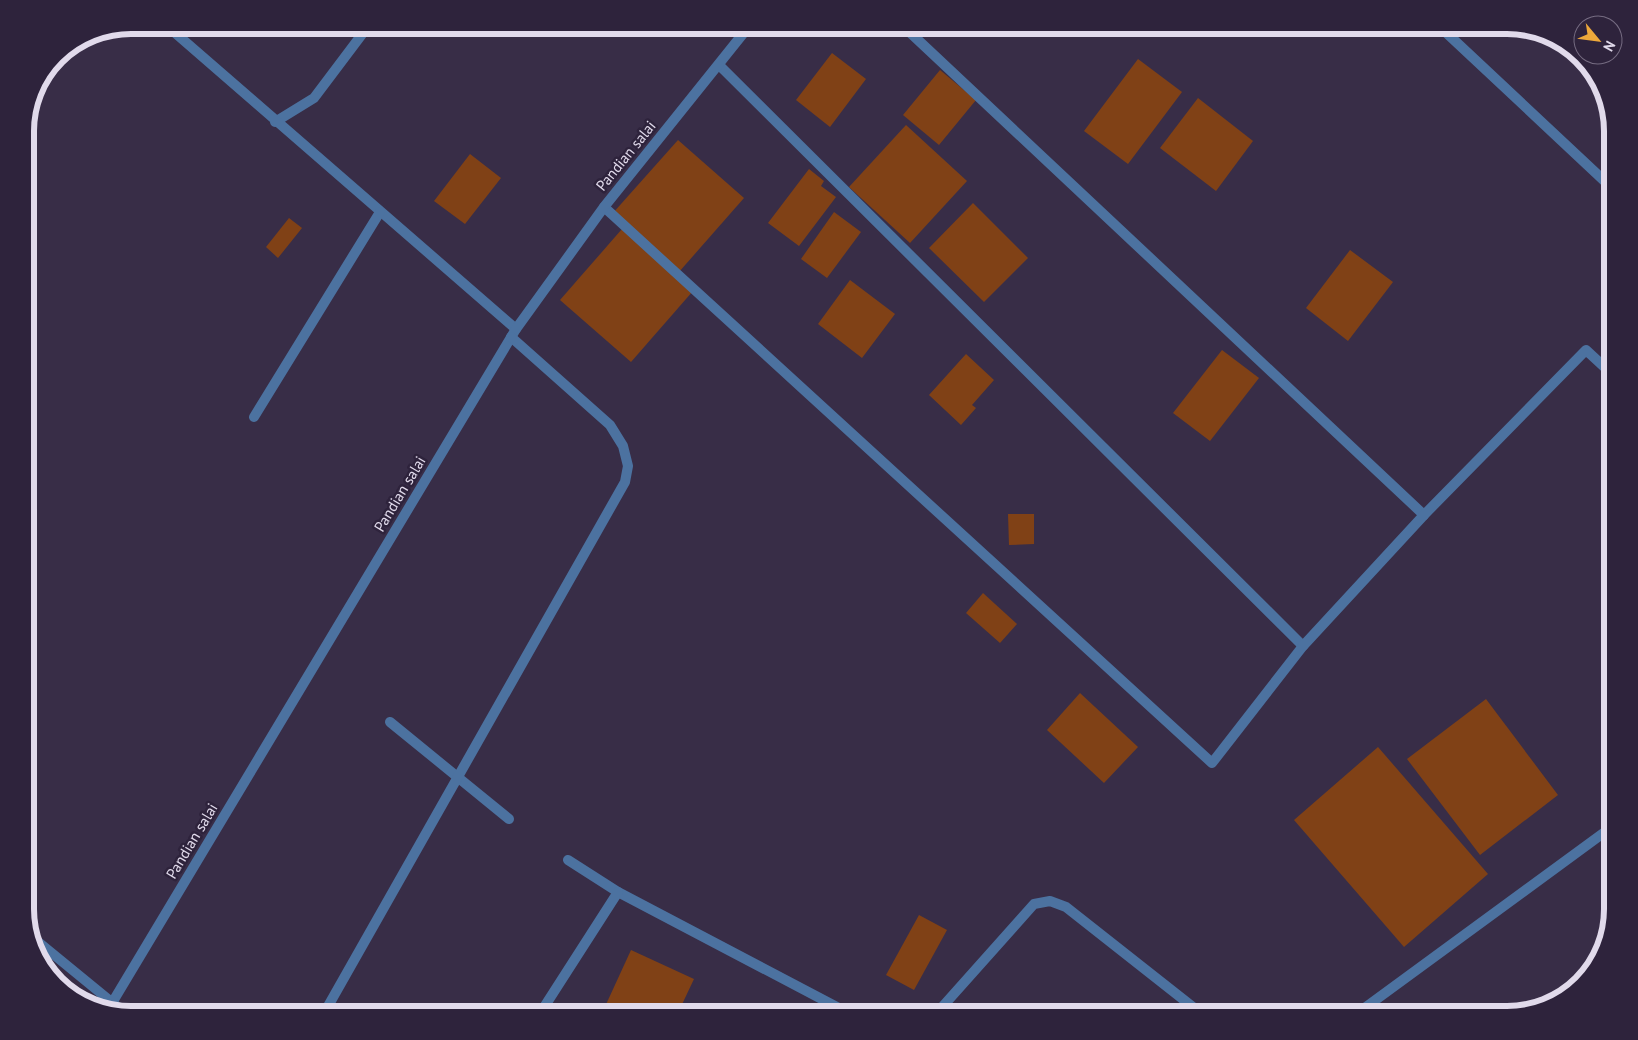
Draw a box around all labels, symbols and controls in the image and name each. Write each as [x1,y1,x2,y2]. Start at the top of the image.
north arrow [1573,15,1623,65]
text: N [1599,38,1619,55]
street label: Pandian salai [592,117,660,195]
street label: Pandian salai [370,452,430,535]
street label: Pandian salai [162,799,222,882]

